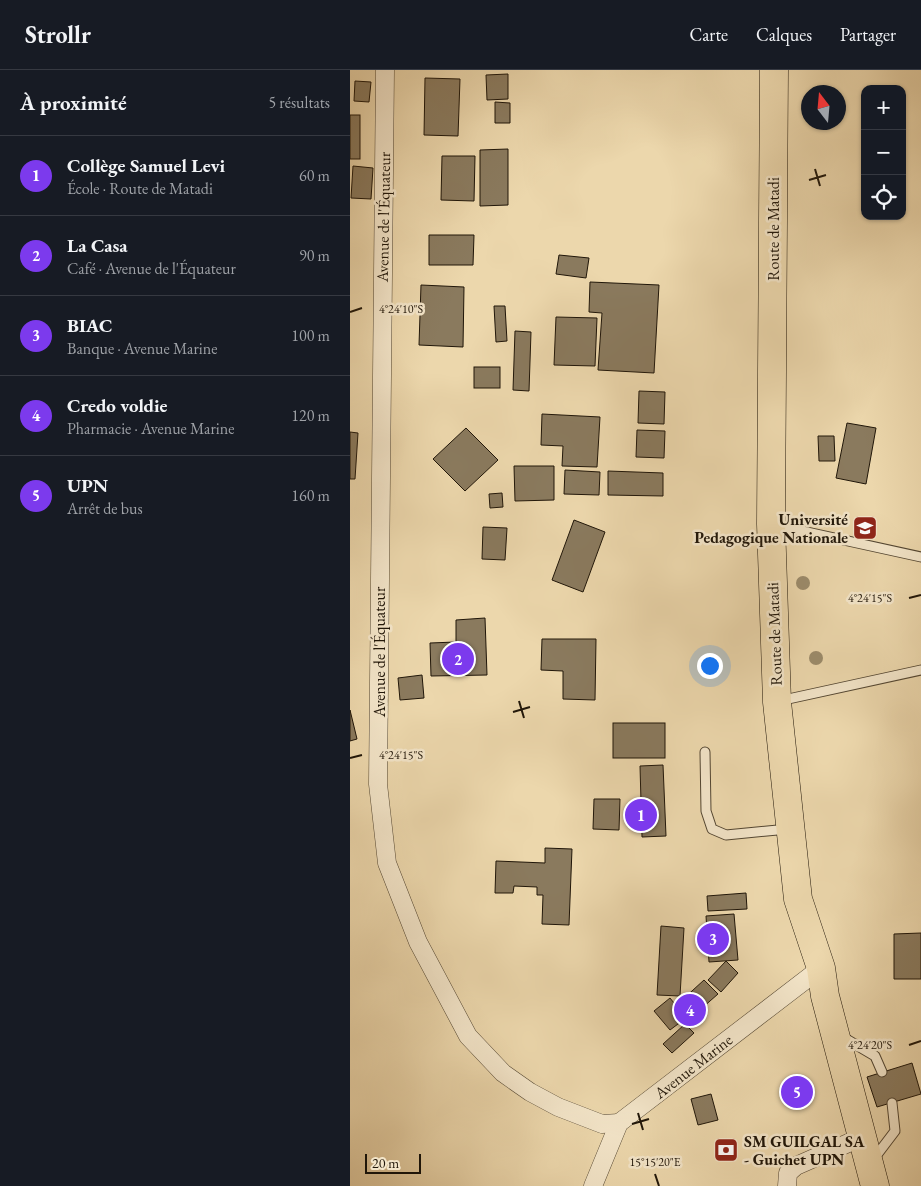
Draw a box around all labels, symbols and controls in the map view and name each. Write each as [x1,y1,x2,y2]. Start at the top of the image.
text: Strollr [25,19,91,50]
text: Carte [689,23,728,46]
text: Calques [756,23,812,46]
text: Partager [840,23,896,46]
north arrow [801,85,846,130]
map controls [861,85,906,220]
button: + [861,85,906,130]
text: À proximité [20,89,127,116]
text: 5 résultats [268,92,330,113]
button: − [861,130,906,175]
street label: Avenue de l'Équateur [372,151,395,283]
text: Collège Samuel Levi [67,153,225,178]
text: 1 [32,165,40,186]
text: 60 m [299,165,330,186]
button: locate [861,175,906,220]
street label: Route de Matadi [763,177,784,281]
text: École · Route de Matadi [67,178,213,199]
text: La Casa [67,233,128,258]
text: 2 [32,245,40,266]
text: 90 m [299,245,330,266]
text: Café · Avenue de l'Équateur [67,258,236,279]
text: 4°24'10"S [379,301,424,317]
text: BIAC [67,313,113,338]
text: 3 [32,325,40,346]
text: 100 m [291,325,330,346]
text: Banque · Avenue Marine [67,338,217,359]
text: Credo voldie [67,393,168,418]
text: 4 [32,405,40,426]
text: 120 m [291,405,330,426]
text: Pharmacie · Avenue Marine [67,418,234,439]
text: UPN [67,473,108,498]
text: 5 [32,485,40,506]
text: 160 m [291,485,330,506]
text: Arrêt de bus [67,498,143,519]
place label: Université Pedagogique Nationale [694,509,848,548]
school or university icon: Université Pedagogique Nationale [852,515,878,541]
street label: Route de Matadi [762,582,787,686]
street label: Avenue de l'Équateur [369,586,390,718]
text: 4°24'15"S [848,590,893,606]
pin: 2 [442,640,474,678]
your location [697,653,723,679]
text: 4°24'15"S [379,747,424,763]
pin: 1 [625,796,657,834]
pin: 3 [697,920,729,958]
pin: 4 [674,991,706,1029]
street label: Avenue Marine [649,1029,737,1104]
text: 4°24'20"S [848,1037,893,1053]
pin: 5 [781,1073,813,1111]
place label: SM GUILGAL SA - Guichet UPN [744,1131,865,1170]
bank icon: SM GUILGAL SA - Guichet UPN [713,1137,739,1163]
scale bar [365,1151,421,1174]
text: 20 m [372,1154,399,1172]
text: 15°15'20"E [629,1154,681,1170]

